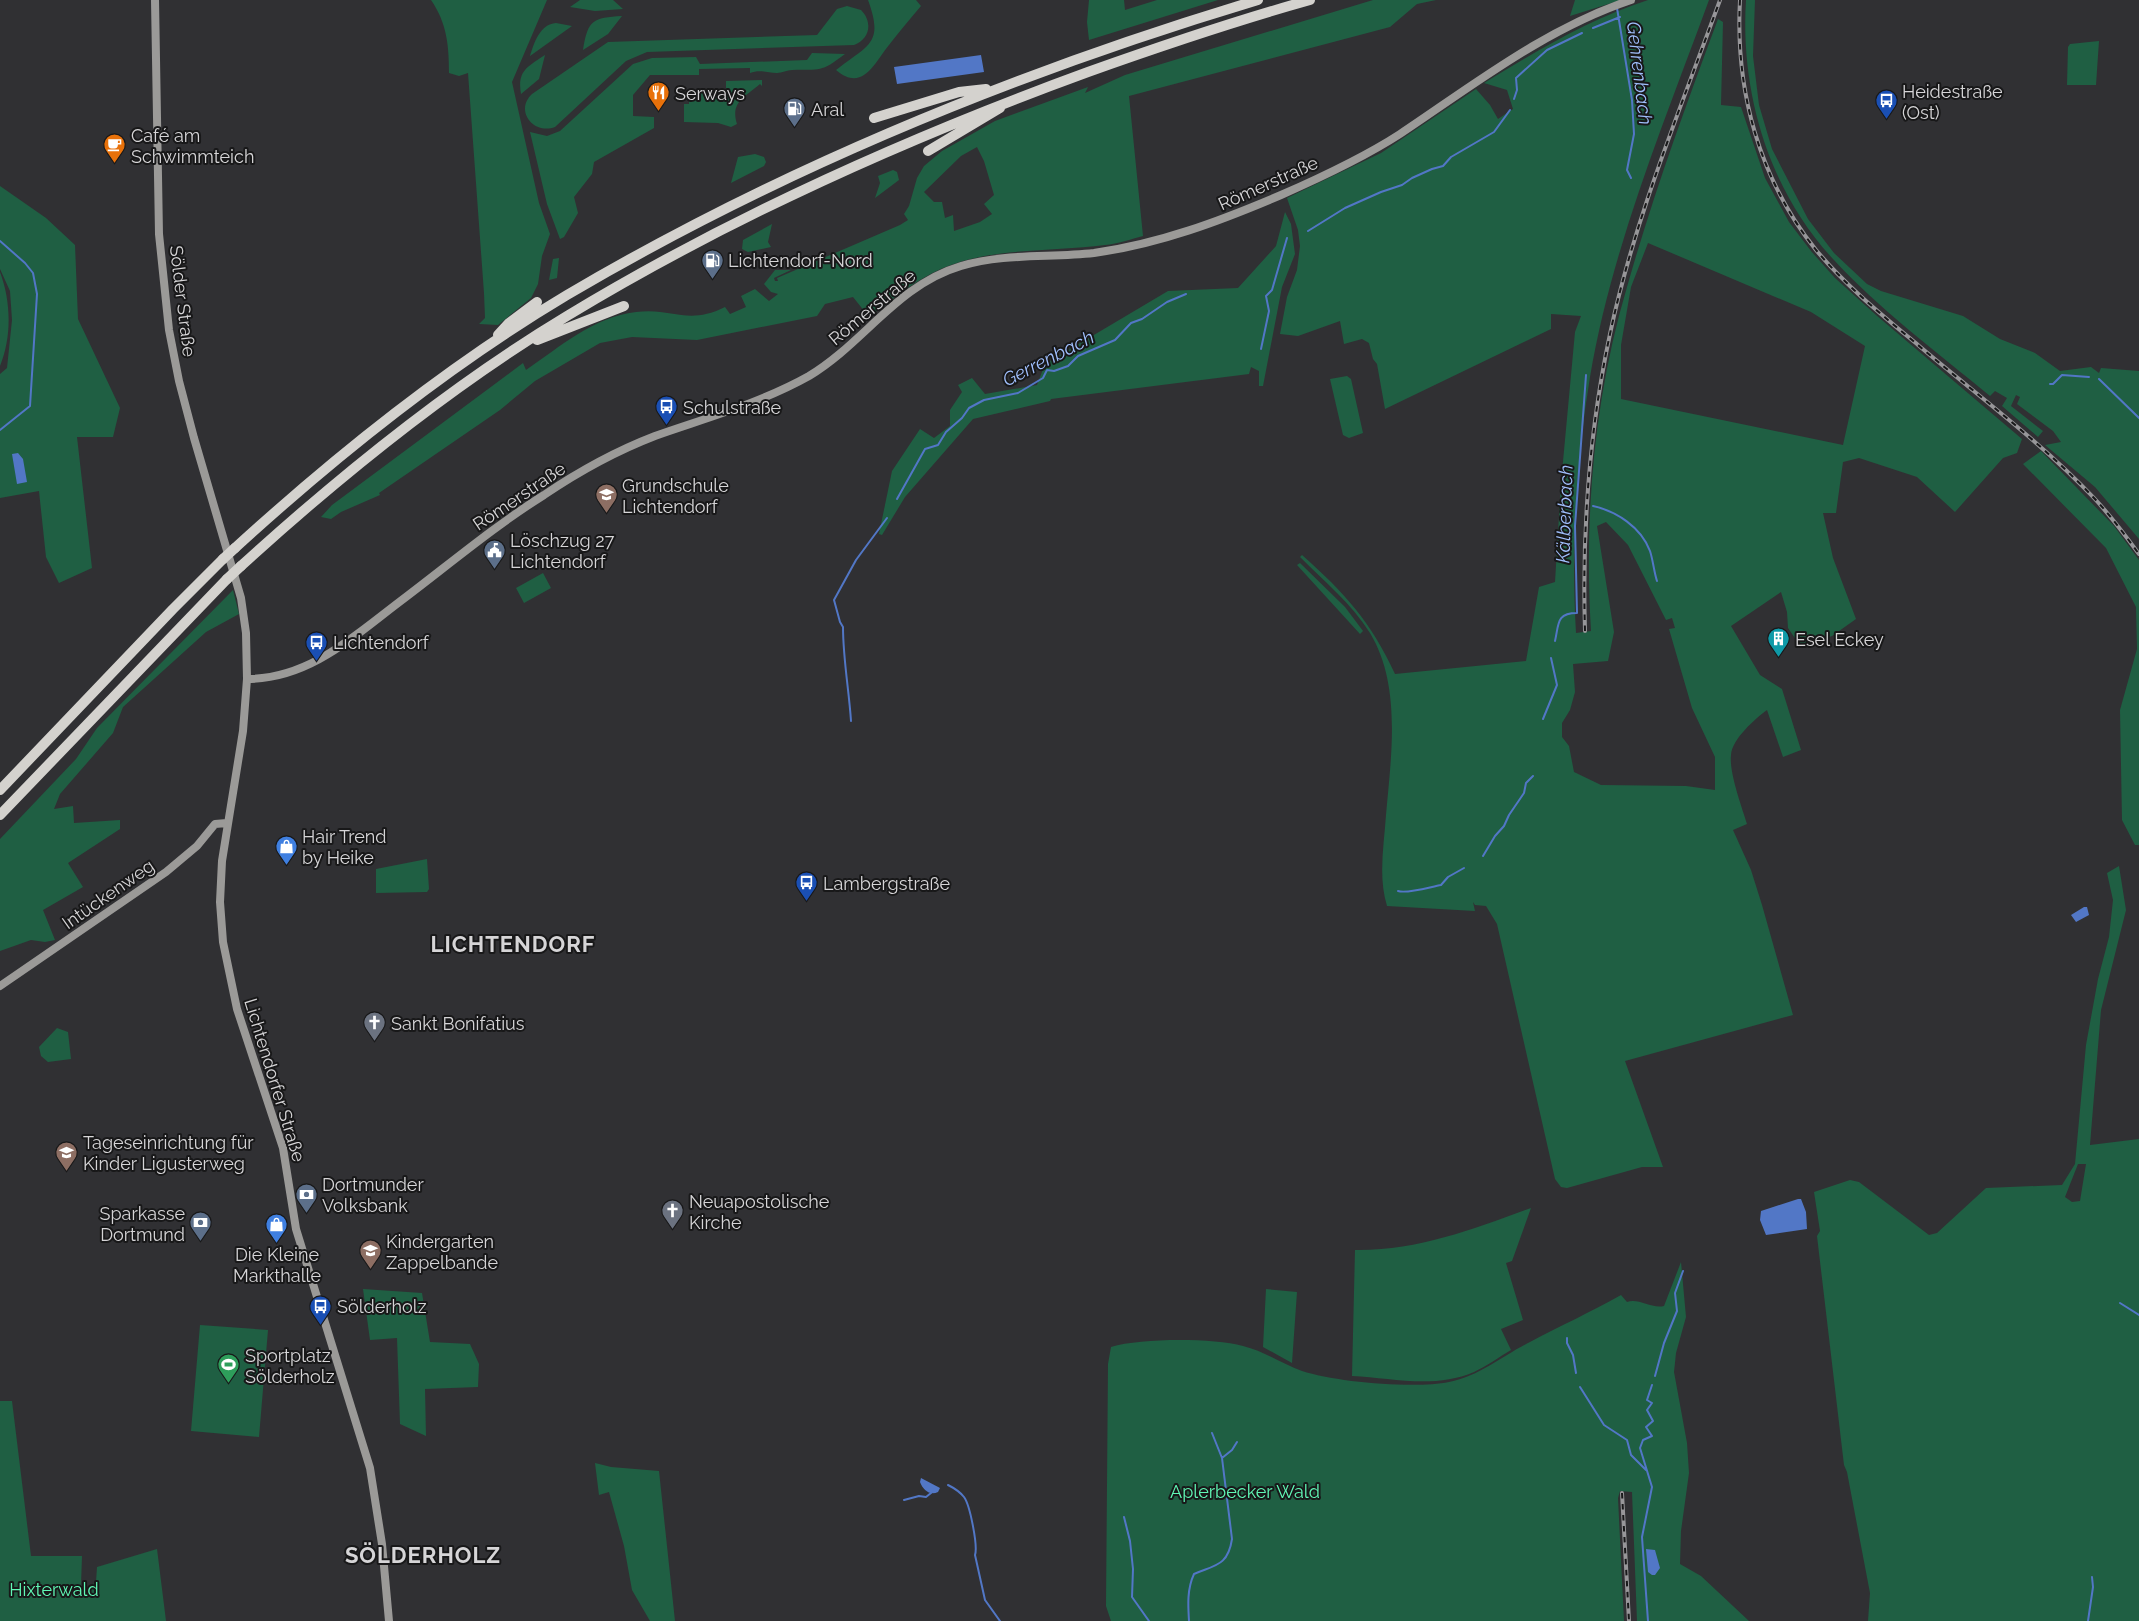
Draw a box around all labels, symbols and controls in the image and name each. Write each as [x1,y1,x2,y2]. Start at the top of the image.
water label: Gehrenbach [1623,20,1657,126]
restaurant icon: Serways [647,81,671,112]
place label: Heidestraße (Ost) [1902,81,2003,123]
place label: Serways [675,83,745,104]
bus stop icon: Heidestraße (Ost) [1874,89,1898,120]
fuel station icon: Aral [783,97,807,128]
place label: Aral [811,99,844,120]
place label: Café am Schwimmteich [131,125,254,167]
cafe icon: Café am Schwimmteich [103,133,127,164]
street label: Römerstraße [1215,151,1321,214]
street label: Sölder Straße [166,244,200,358]
fuel station icon: Lichtendorf-Nord [700,248,724,279]
place label: Lichtendorf-Nord [728,250,873,271]
street label: Römerstraße [824,264,920,349]
water label: Gerrenbach [998,326,1098,390]
bus stop icon: Schulstraße [655,395,679,426]
place label: Schulstraße [683,397,782,418]
street label: Römerstraße [469,457,570,535]
water label: Kälberbach [1551,464,1577,564]
place label: Grundschule Lichtendorf [622,475,729,517]
school or university icon: Grundschule Lichtendorf [594,483,618,514]
place label: Löschzug 27 Lichtendorf [510,530,615,572]
public building icon: Löschzug 27 Lichtendorf [482,538,506,569]
building icon: Esel Eckey [1767,627,1791,658]
place label: Esel Eckey [1795,629,1884,650]
bus stop icon: Lichtendorf [305,630,329,661]
place label: Lichtendorf [333,632,430,653]
place label: Hair Trend by Heike [302,826,387,868]
shop icon: Hair Trend by Heike [274,834,298,865]
street label: Intückenweg [58,855,158,933]
bus stop icon: Lambergstraße [795,871,819,902]
place label: Lambergstraße [823,873,950,894]
district label: LICHTENDORF [431,931,595,957]
street label: Lichtendorfer Straße [240,996,310,1165]
church icon: Sankt Bonifatius [363,1011,387,1042]
place label: Sankt Bonifatius [391,1013,525,1034]
place label: Tageseinrichtung für Kinder Ligusterweg [83,1132,254,1174]
school or university icon: Tageseinrichtung für Kinder Ligusterweg [55,1140,79,1171]
place label: Dortmunder Volksbank [322,1174,424,1216]
bank icon: Dortmunder Volksbank [294,1182,318,1213]
place label: Neuapostolische Kirche [689,1191,830,1233]
church icon: Neuapostolische Kirche [661,1199,685,1230]
place label: Sparkasse Dortmund [100,1203,185,1245]
bank icon: Sparkasse Dortmund [189,1211,213,1242]
shop icon: Die Kleine Markthalle [265,1212,289,1243]
place label: Kindergarten Zappelbande [386,1231,498,1273]
school or university icon: Kindergarten Zappelbande [358,1239,382,1270]
place label: Die Kleine Markthalle [233,1244,321,1286]
bus stop icon: Sölderholz [309,1294,333,1325]
place label: Sölderholz [337,1296,427,1317]
place label: Sportplatz Sölderholz [245,1345,335,1387]
sports icon: Sportplatz Sölderholz [217,1353,241,1384]
park label: Aplerbecker Wald [1170,1481,1320,1502]
district label: SÖLDERHOLZ [345,1542,501,1568]
park label: Hixterwald [9,1579,99,1600]

